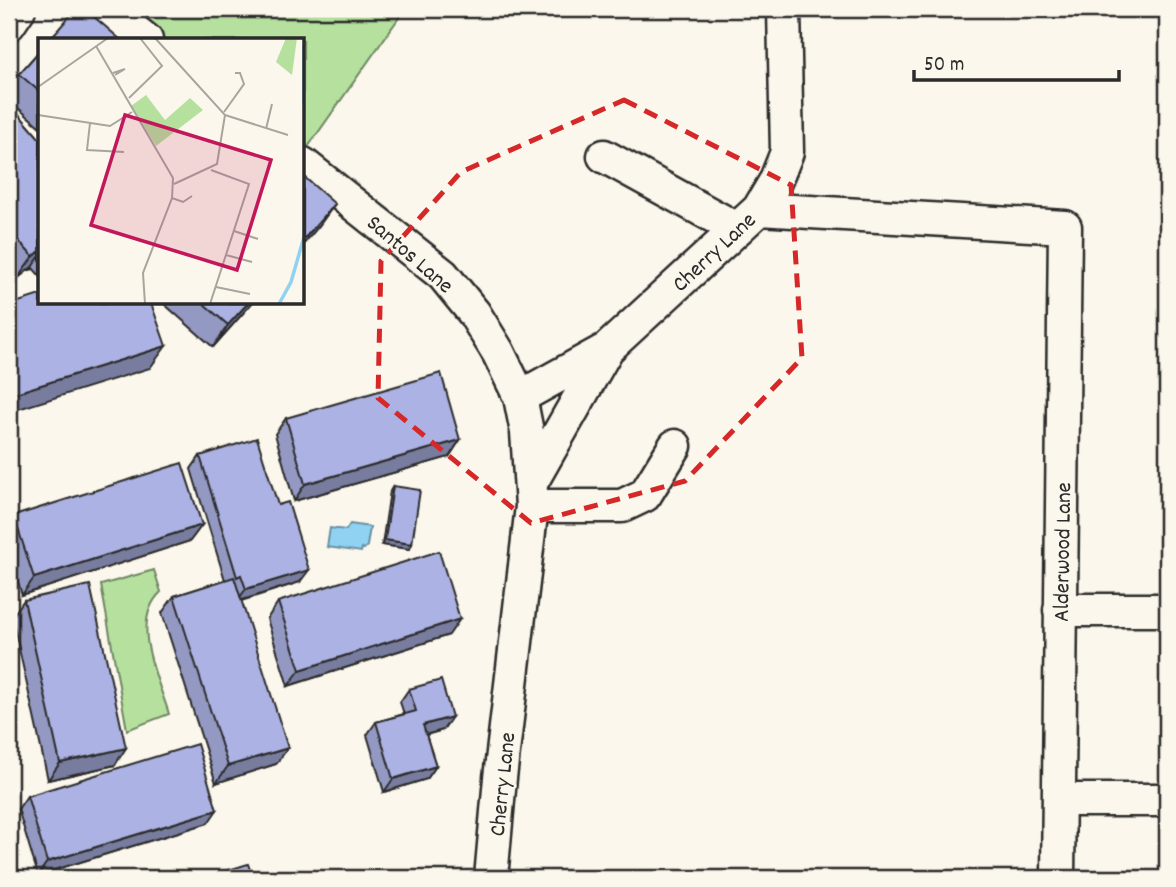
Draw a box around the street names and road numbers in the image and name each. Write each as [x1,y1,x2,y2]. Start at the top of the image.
street label: Cherry Lane [666,206,765,301]
street label: Santos Lane [358,208,460,303]
street label: Alderwood Lane [1047,482,1082,622]
street label: Cherry Lane [483,731,526,838]

